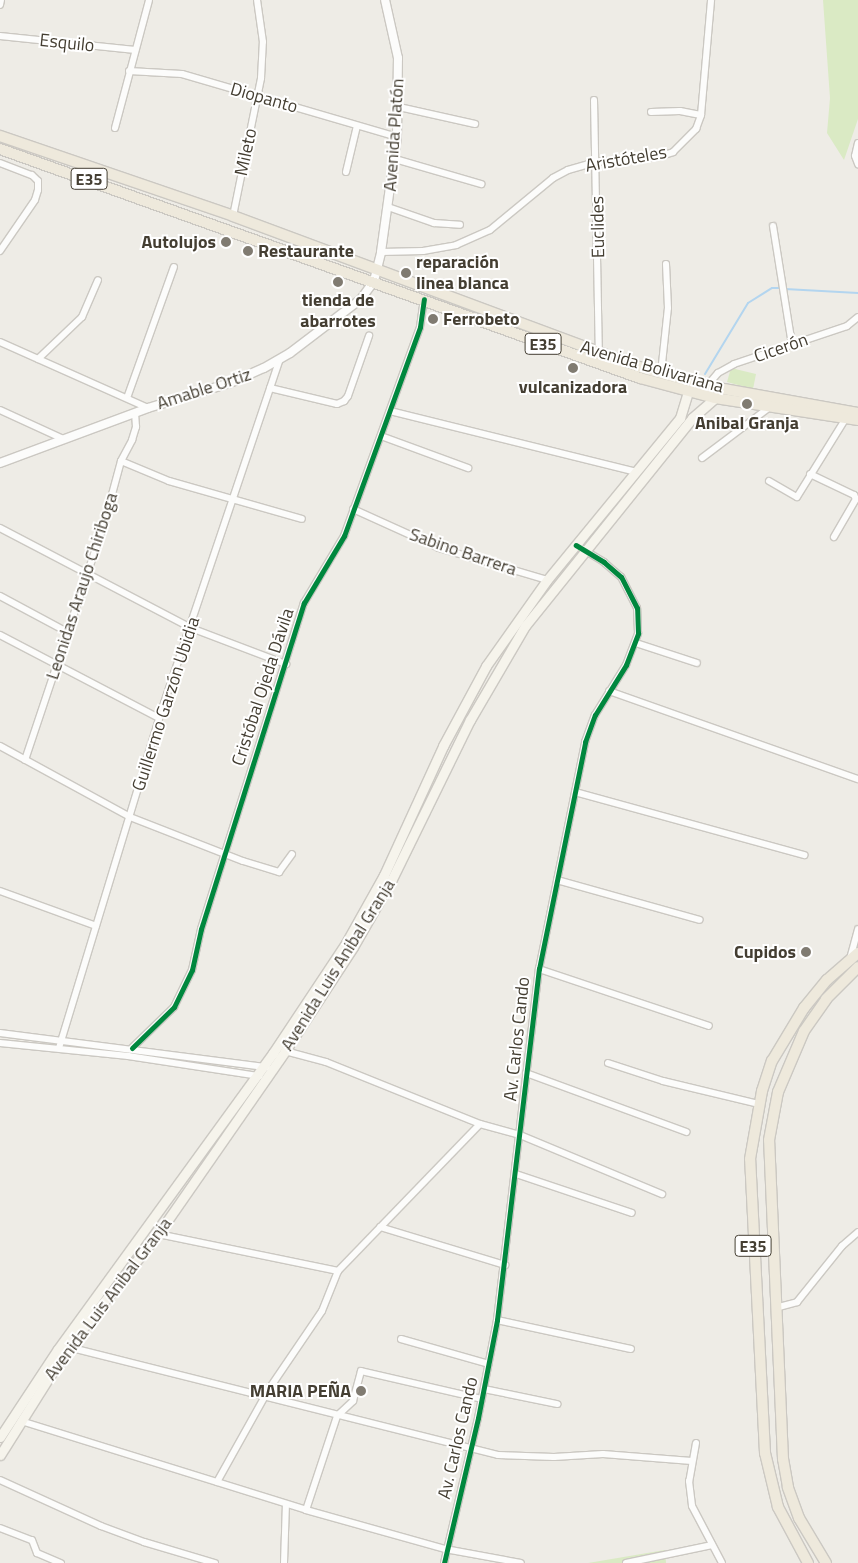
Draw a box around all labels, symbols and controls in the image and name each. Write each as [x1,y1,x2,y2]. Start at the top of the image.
street label: Esquilo [39,29,95,57]
street label: Diopanto [228,78,300,118]
street label: Avenida Platón [379,78,409,192]
street label: Mileto [230,126,262,178]
street label: Aristóteles [584,141,668,177]
road number: E35 [70,165,108,192]
street label: Euclides [587,196,609,258]
place label: Autolujos [142,231,216,253]
marker: Autolujos [220,236,232,248]
place label: Restaurante [258,240,354,262]
marker: Restaurante [242,245,254,257]
place label: reparación linea blanca [416,252,509,294]
marker: reparación linea blanca [400,267,412,279]
marker: tienda de abarrotes [332,276,344,288]
place label: tienda de abarrotes [300,290,376,332]
place label: Ferrobeto [443,308,519,330]
marker: Ferrobeto [427,313,439,325]
street label: Cicerón [751,329,811,367]
road number: E35 [524,330,562,358]
street label: Avenida Bolivariana [578,336,726,398]
marker: vulcanizadora [567,362,579,374]
street label: Amable Ortiz [154,364,254,414]
place label: vulcanizadora [519,376,627,398]
marker: Anibal Granja [741,398,753,410]
place label: Anibal Granja [695,412,799,434]
street label: Leonidas Araujo Chiriboga [42,490,122,682]
street label: Sabino Barrera [407,524,519,580]
street label: Cristóbal Ojeda Dávila [227,605,299,769]
street label: Guillermo Garzón Ubidia [128,614,204,794]
street label: Avenida Luis Anibal Granja [276,875,400,1055]
place label: Cupidos [734,941,796,963]
marker: Cupidos [800,946,812,958]
street label: Av. Carlos Cando [500,976,534,1102]
street label: Avenida Luis Anibal Granja [40,1213,176,1385]
road number: E35 [734,1232,772,1260]
street label: Av. Carlos Cando [433,1375,483,1501]
place label: MARIA PEÑA [250,1380,351,1402]
marker: MARIA PEÑA [355,1385,367,1397]

